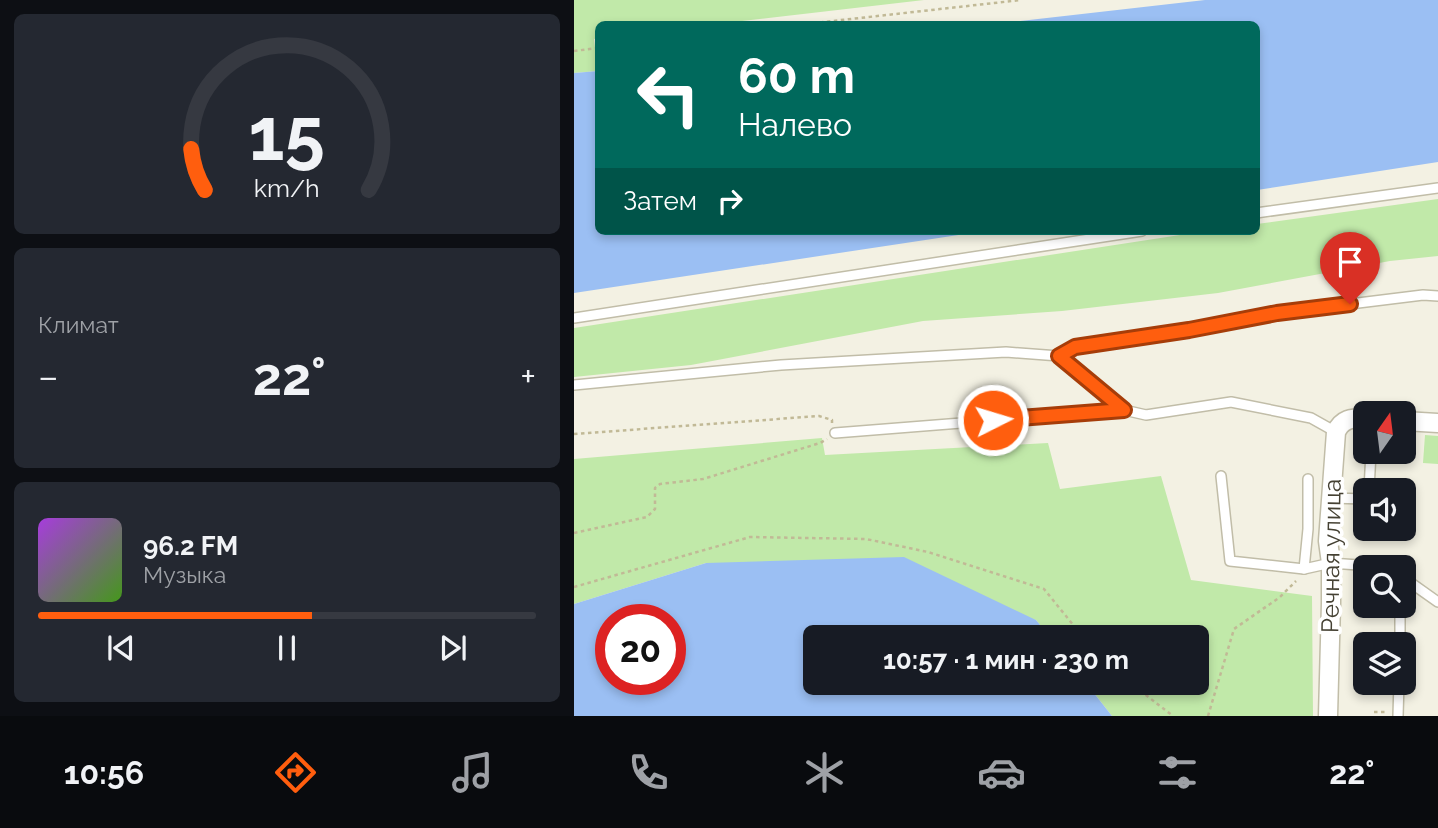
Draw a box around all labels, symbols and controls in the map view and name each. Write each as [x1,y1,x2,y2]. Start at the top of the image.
text: 60 m [738,47,855,104]
icon: left [623,49,714,140]
text: 15 [249,92,325,177]
text: Налево [738,106,852,143]
text: km/h [254,173,320,203]
icon: right [711,182,749,220]
text: Затем [623,186,697,216]
pin [1320,232,1380,304]
icon: arrive [1331,243,1369,281]
text: Климат [38,311,119,338]
text: 22° [253,346,326,407]
text: − [38,354,58,399]
text: + [520,354,536,399]
position arrow [956,383,1030,457]
north arrow [1353,401,1416,464]
map controls [1353,401,1416,695]
button: sound [1353,478,1416,541]
street label: Речная улица [1315,479,1347,633]
text: 96.2 FM [143,531,238,561]
button: search [1353,555,1416,618]
text: Музыка [143,561,226,588]
speed limit sign: 20 [595,604,686,695]
icon: previous [102,629,140,667]
icon: pause [268,629,306,667]
icon: next [434,629,472,667]
button: layers [1353,632,1416,695]
text: 10:57 · 1 мин · 230 m [883,645,1129,675]
icon: directions [271,748,320,797]
icon: music [448,748,497,797]
icon: phone [624,748,673,797]
icon: climate [800,748,849,797]
icon: car [977,748,1026,797]
icon: filters [1153,748,1202,797]
text: 10:56 [64,754,144,791]
text: 22° [1329,754,1374,791]

